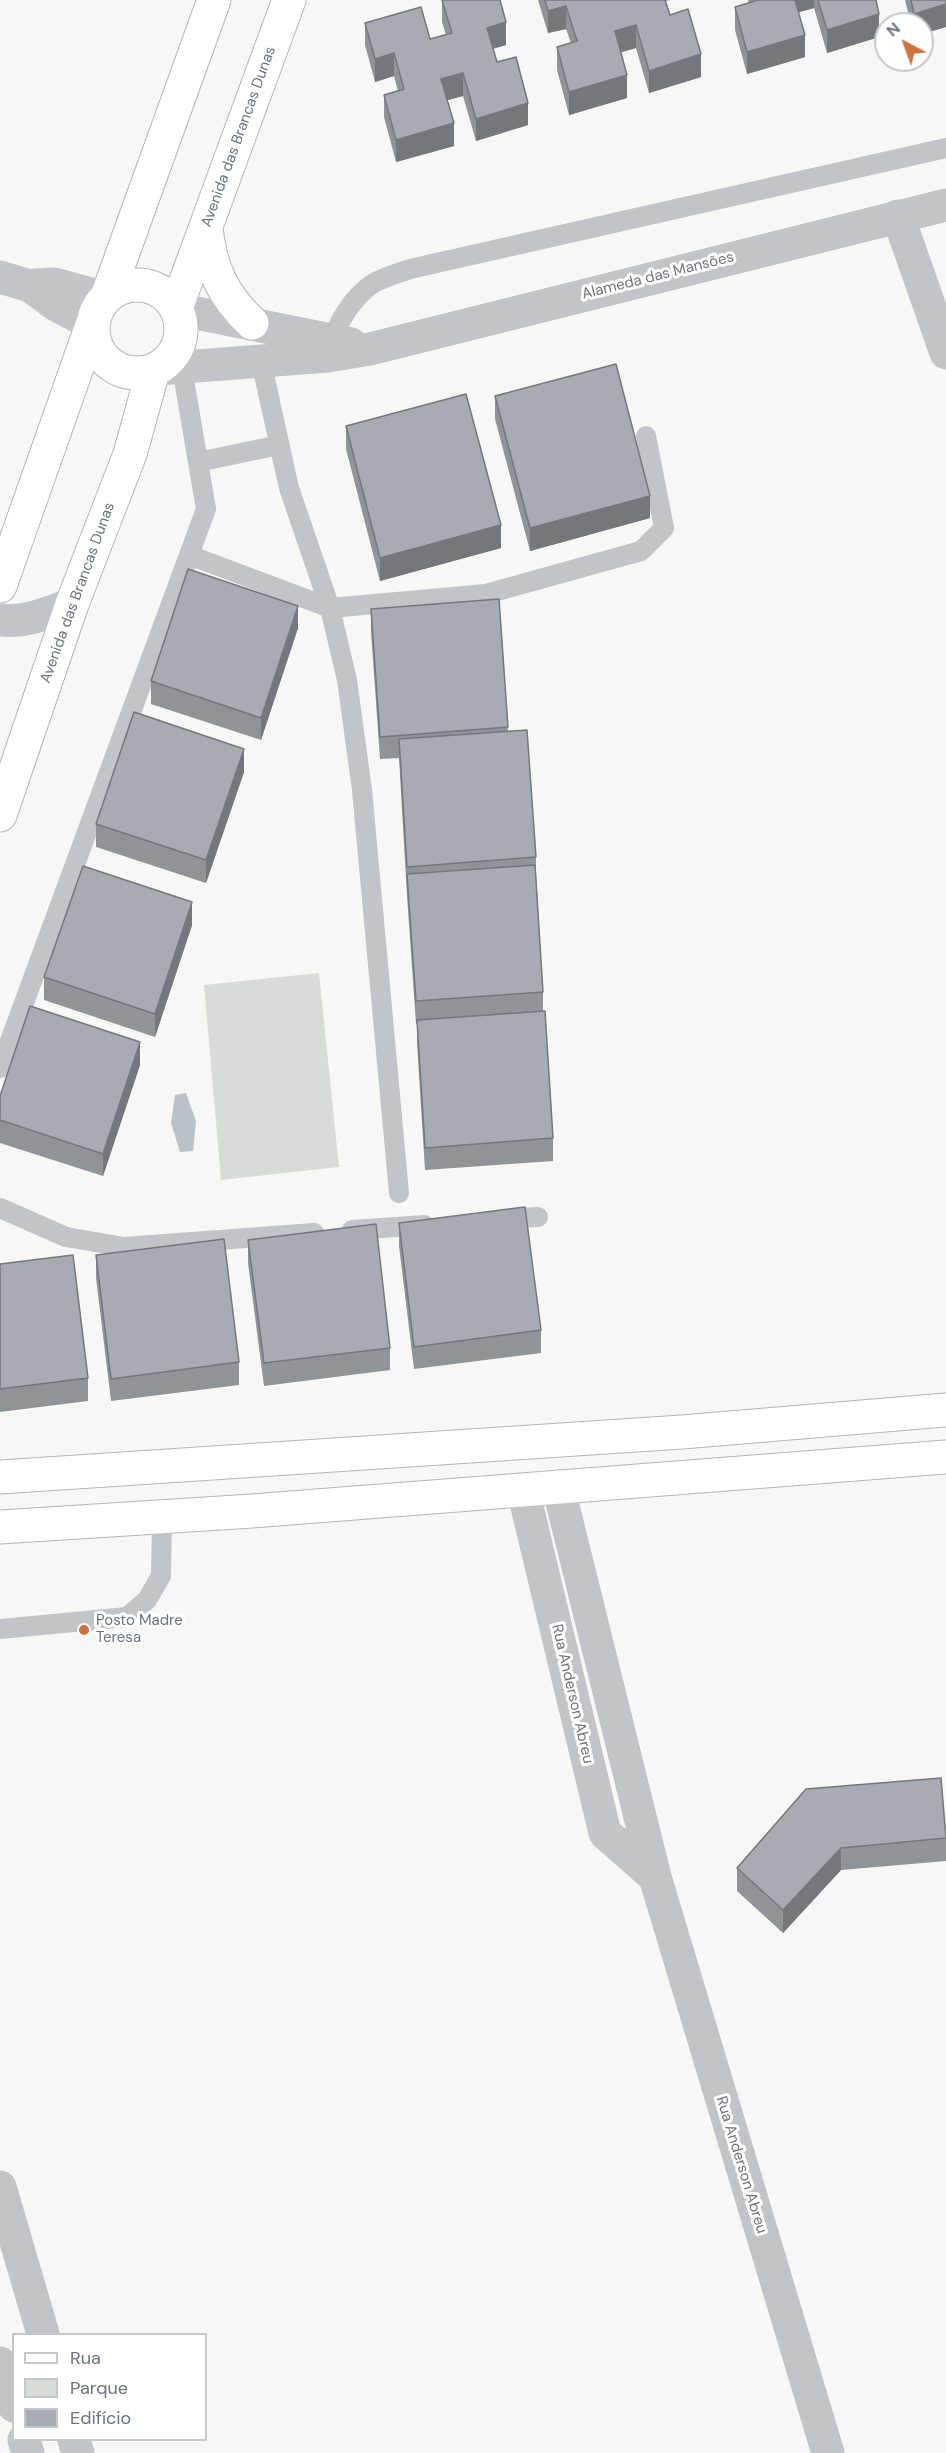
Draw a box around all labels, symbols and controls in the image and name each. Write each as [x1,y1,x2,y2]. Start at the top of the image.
north arrow [874,12,934,72]
text: N [882,18,904,41]
street label: Avenida das Brancas Dunas [198,44,280,230]
street label: Alameda das Mansões [580,248,736,304]
street label: Avenida das Brancas Dunas [37,500,119,686]
place label: Posto Madre Teresa [96,1612,183,1647]
marker: Posto Madre Teresa [77,1623,91,1637]
street label: Rua Anderson Abreu [547,1623,597,1765]
street label: Rua Anderson Abreu [712,2094,770,2236]
legend [12,2333,207,2441]
text: Rua [70,2346,101,2370]
text: Parque [70,2376,128,2400]
text: Edifício [70,2406,131,2430]

